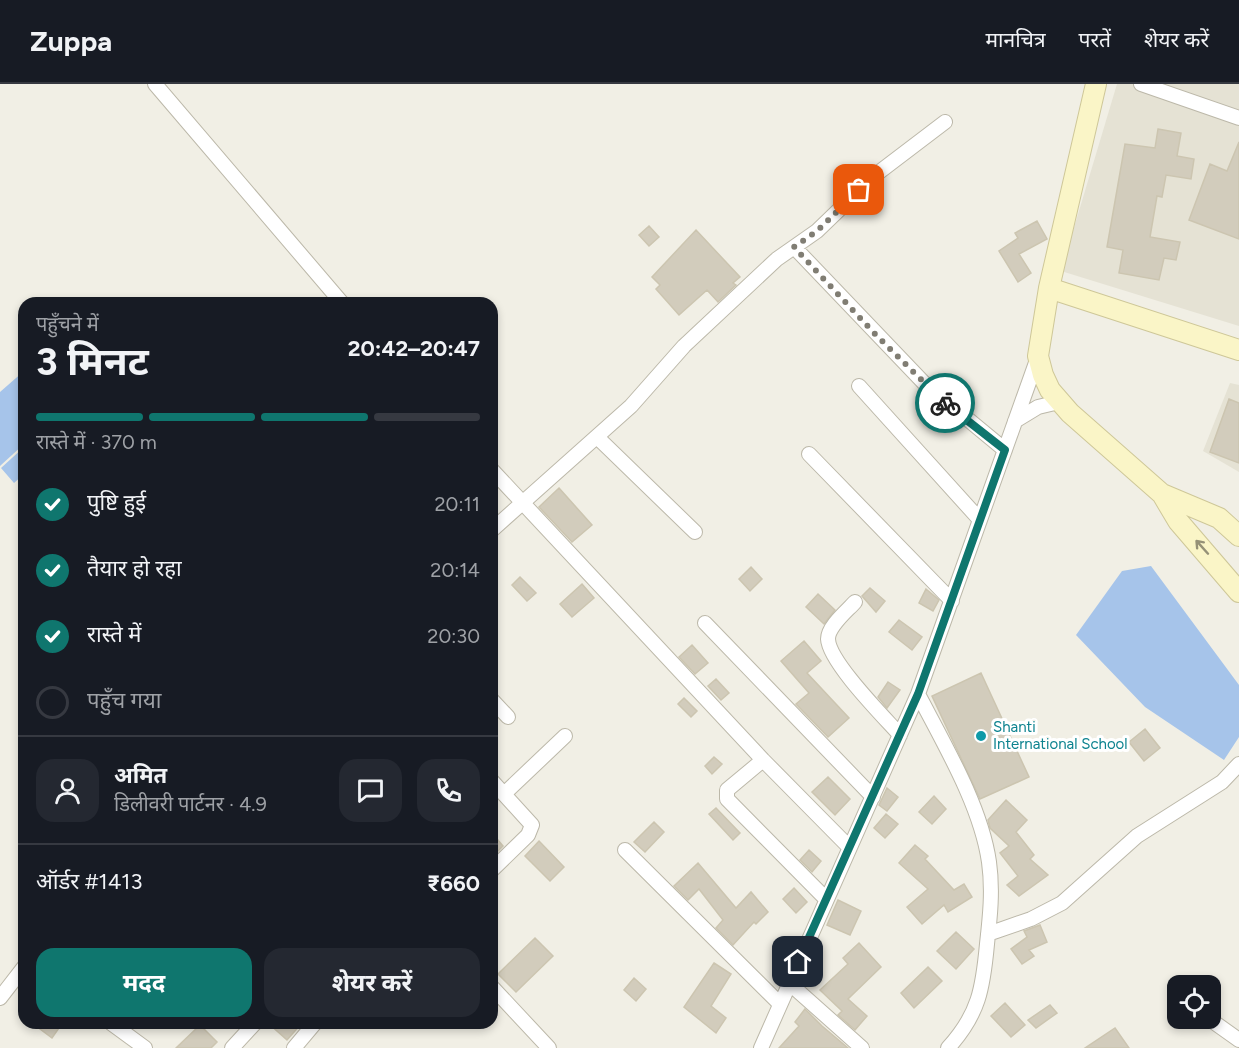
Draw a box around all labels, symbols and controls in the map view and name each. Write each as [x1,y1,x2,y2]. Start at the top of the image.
text: Zuppa [30,24,112,58]
text: मानचित्र [986,27,1046,52]
text: परतें [1079,27,1111,52]
text: शेयर करें [1144,27,1209,52]
pin [833,164,884,215]
icon: bag [842,173,875,206]
text: पहुँचने में [36,312,99,336]
text: 20:42–20:47 [348,335,480,362]
text: 3 मिनट [36,338,149,385]
courier [915,373,975,433]
icon: bike [929,387,962,420]
text: रास्ते में · 370 m [36,430,157,454]
icon: check [36,488,69,521]
text: पुष्टि हुई [87,489,146,516]
text: 20:11 [434,492,480,516]
one-way arrow [1195,540,1209,555]
icon: check [36,554,69,587]
text: तैयार हो रहा [87,555,182,582]
text: 20:14 [430,558,480,582]
icon: check [36,620,69,653]
text: रास्ते में [87,621,141,648]
text: 20:30 [427,624,480,648]
text: पहुँच गया [87,687,161,714]
place label: Shanti International School [993,718,1128,753]
marker: Shanti International School [974,729,988,743]
button: person [36,759,99,822]
button: chat [339,759,402,822]
button: phone [417,759,480,822]
text: अमित [114,762,167,789]
text: डिलीवरी पार्टनर · 4.9 [114,792,267,816]
text: ऑर्डर #1413 [36,868,142,895]
text: ₹660 [427,870,480,897]
pin [772,936,823,987]
icon: home [781,945,814,978]
button: मदद [36,948,252,1017]
button: शेयर करें [264,948,480,1017]
map controls [1167,975,1221,1029]
button: locate [1167,975,1221,1029]

